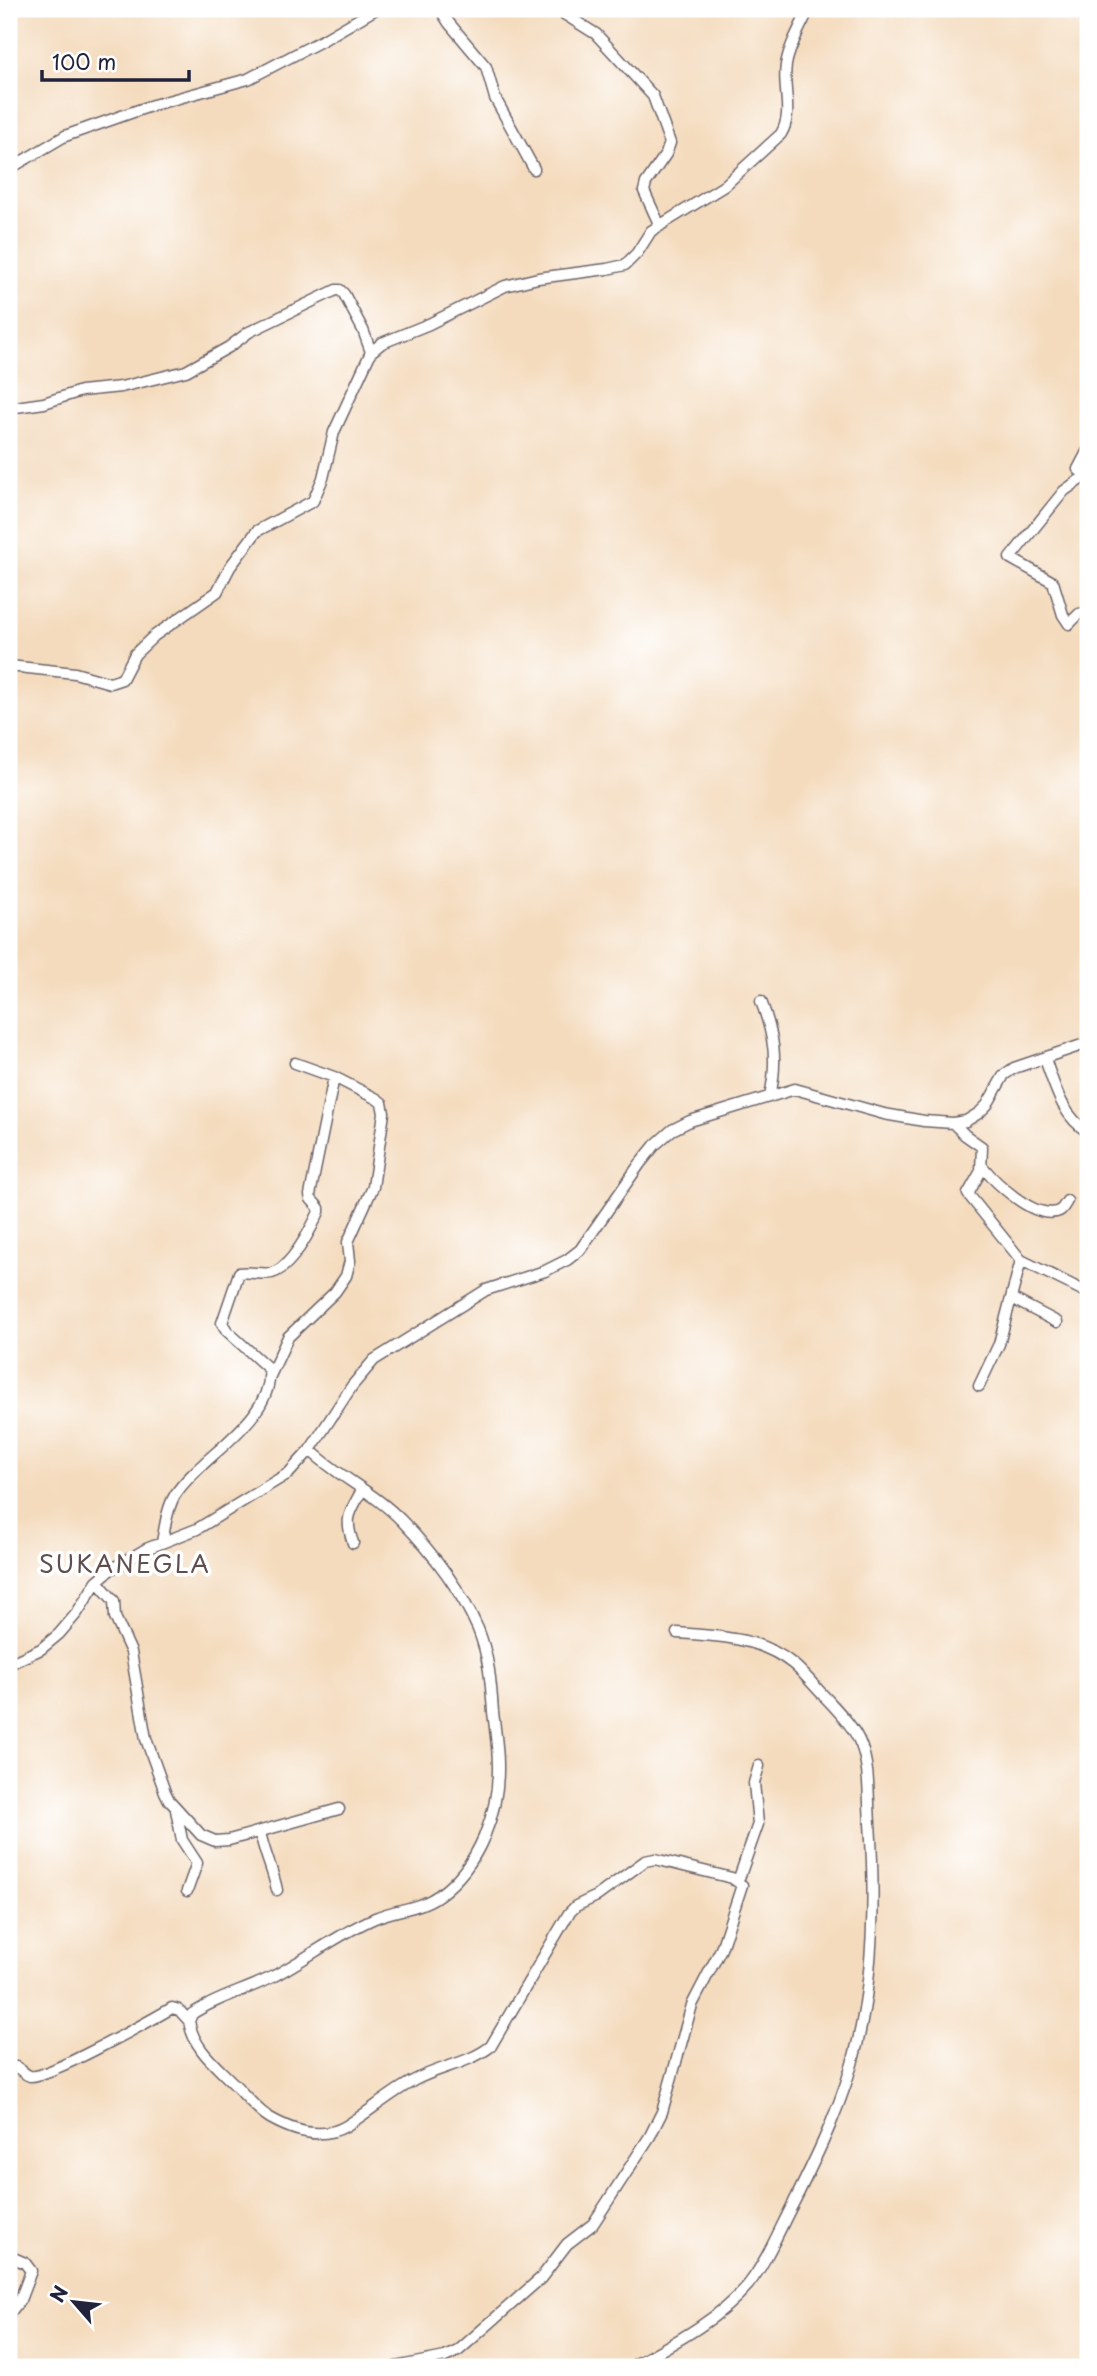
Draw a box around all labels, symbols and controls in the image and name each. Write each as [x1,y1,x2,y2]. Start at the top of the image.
scale bar [42,38,189,82]
text: 100 m [52,45,116,77]
district label: SUKANEGLA [39,1545,211,1581]
north arrow [38,2268,108,2338]
text: N [42,2280,74,2307]

